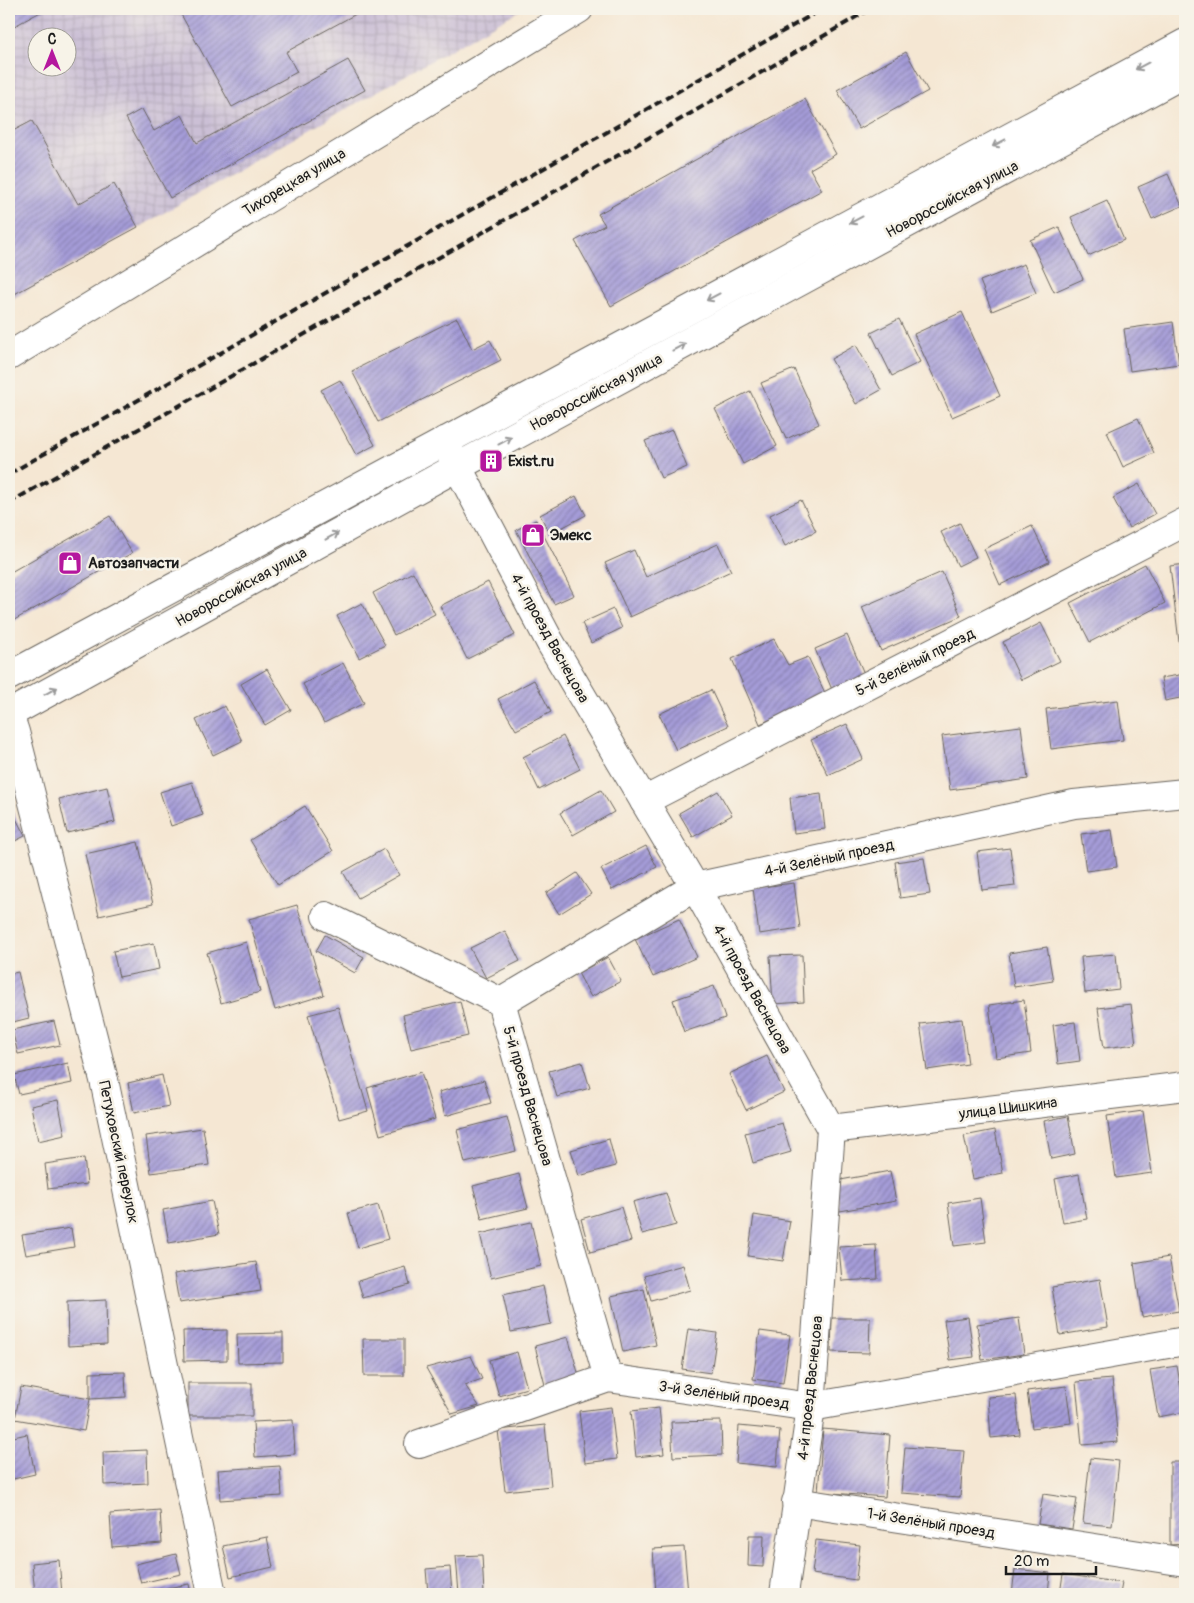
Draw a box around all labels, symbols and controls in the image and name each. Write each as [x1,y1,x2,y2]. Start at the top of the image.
north arrow [28,28,78,78]
text: С [48,31,57,48]
one-way arrow [1135,61,1150,71]
one-way arrow [992,139,1007,148]
street label: Тихорецкая улица [239,144,349,221]
street label: Новороссийская улица [883,156,1022,242]
one-way arrow [849,216,864,225]
one-way arrow [706,293,721,302]
one-way arrow [671,342,685,352]
street label: Новороссийская улица [527,349,666,435]
one-way arrow [497,436,512,446]
building icon: Exist.ru [478,448,504,474]
place label: Exist.ru [508,452,555,471]
shop icon: Эмекс [520,522,546,548]
place label: Эмекс [550,526,592,545]
one-way arrow [324,531,339,541]
street label: Новороссийская улица [172,543,310,631]
shop icon: Автозапчасти [57,550,83,576]
place label: Автозапчасти [88,554,179,573]
street label: 4-й проезд Васнецова [506,570,593,706]
street label: 5-й Зелёный проезд [852,624,978,701]
one-way arrow [44,685,58,695]
street label: 4-й Зелёный проезд [763,835,896,881]
street label: 4-й проезд Васнецова [708,921,795,1057]
street label: 5-й проезд Васнецова [498,1024,557,1168]
street label: Петуховский переулок [94,1079,143,1225]
street label: улица Шишкина [957,1093,1058,1124]
street label: 4-й проезд Васнецова [793,1315,828,1461]
street label: 3-й Зелёный проезд [657,1377,790,1414]
street label: 1-й Зелёный проезд [866,1504,996,1543]
scale bar [1006,1543,1096,1575]
text: 20 m [1014,1552,1049,1571]

